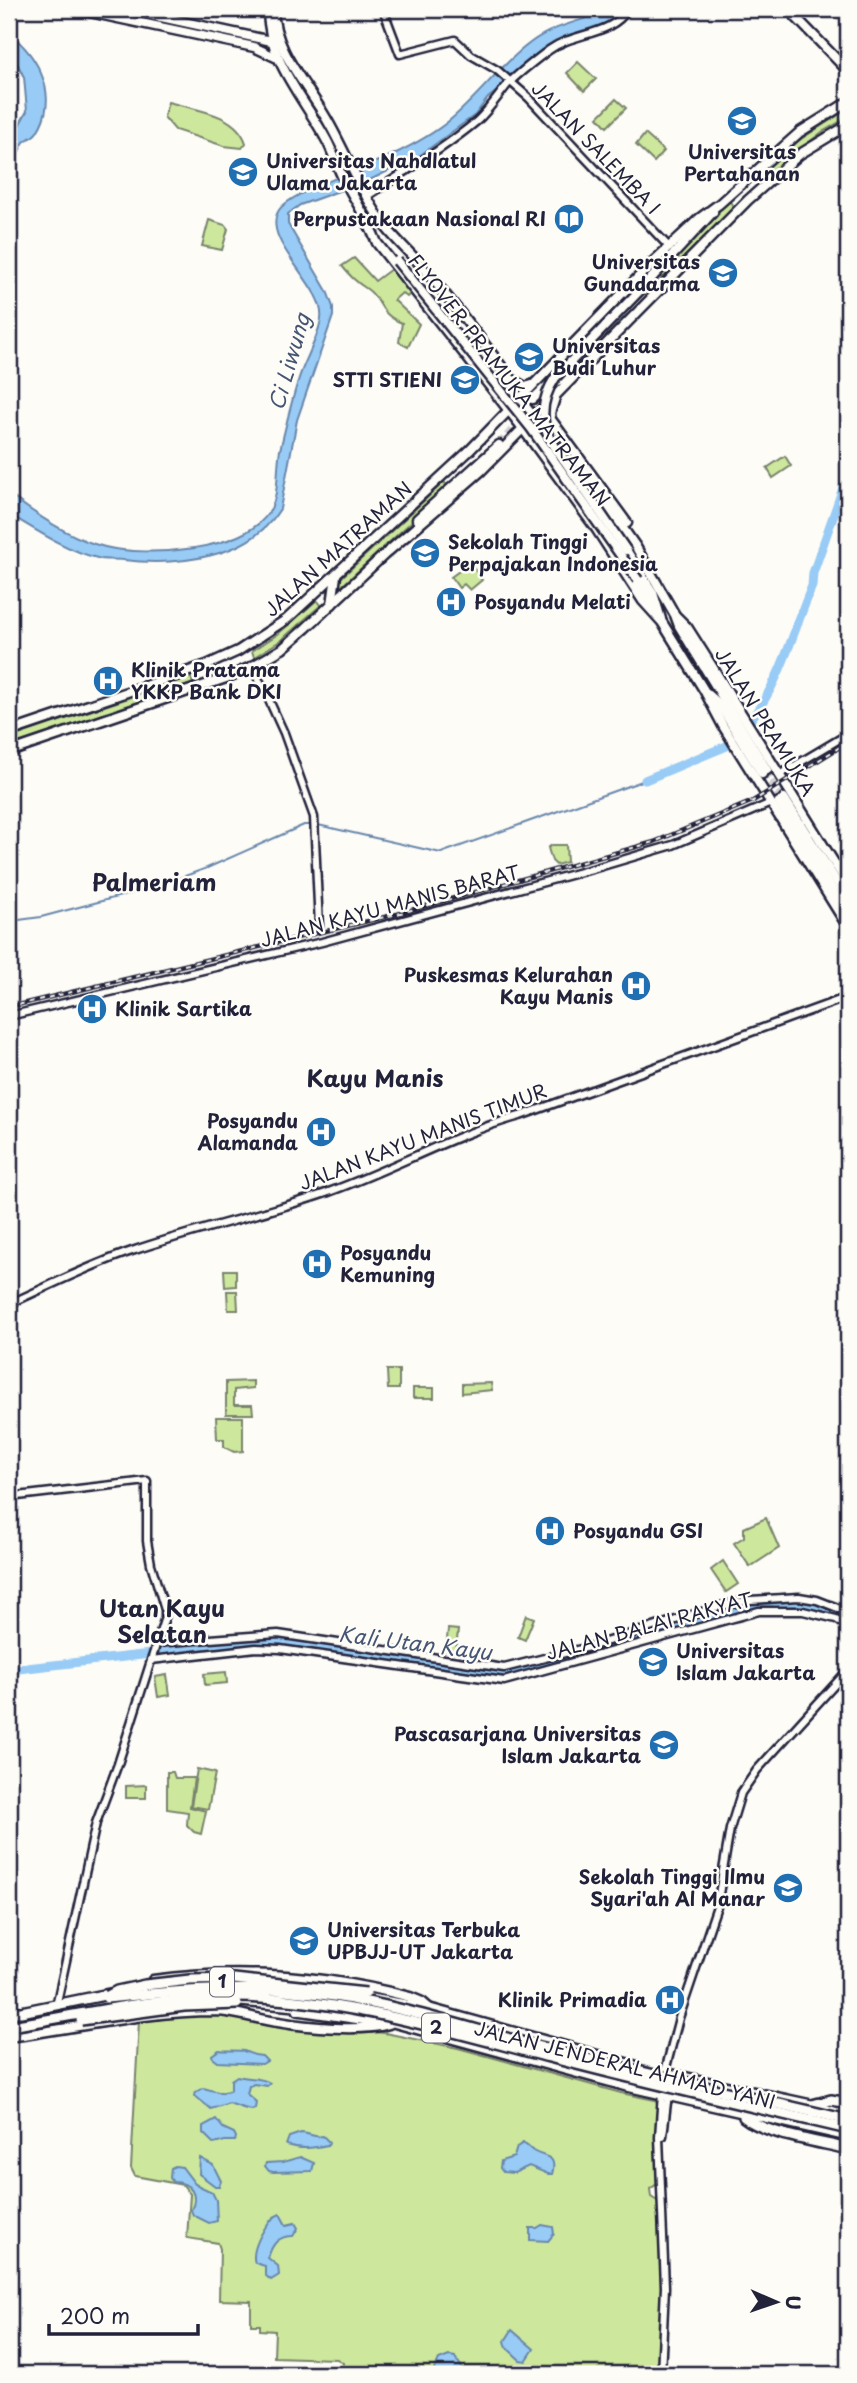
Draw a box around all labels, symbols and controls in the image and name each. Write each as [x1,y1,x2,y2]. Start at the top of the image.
street label: JALAN SALEMBA I [526,75,668,220]
school or university icon: Universitas Pertahanan [725,104,759,138]
place label: Universitas Pertahanan [684,137,800,187]
place label: Universitas Nahdlatul Ulama Jakarta [266,146,476,196]
school or university icon: Universitas Nahdlatul Ulama Jakarta [226,155,260,189]
library icon: Perpustakaan Nasional RI [552,202,586,236]
place label: Perpustakaan Nasional RI [293,204,546,232]
street label: FLYOVER PRAMUKA MATRAMAN [402,247,617,512]
place label: Universitas Gunadarma [583,247,700,297]
school or university icon: Universitas Gunadarma [706,256,740,290]
water label: Ci Liwung [259,308,318,413]
place label: Universitas Budi Luhur [552,331,660,381]
school or university icon: Universitas Budi Luhur [512,340,546,374]
school or university icon: STTI STIENI [448,363,482,397]
place label: STTI STIENI [332,365,442,393]
street label: JALAN MATRAMAN [257,474,418,622]
place label: Sekolah Tinggi Perpajakan Indonesia [448,527,658,577]
school or university icon: Sekolah Tinggi Perpajakan Indonesia [408,536,442,570]
hospital icon: Posyandu Melati [434,585,468,619]
place label: Posyandu Melati [474,587,631,615]
street label: JALAN PRAMUKA [709,642,823,801]
place label: Klinik Pratama YKKP Bank DKI [131,655,282,705]
hospital icon: Klinik Pratama YKKP Bank DKI [91,664,125,698]
street label: JALAN KAYU MANIS BARAT [257,857,523,953]
district label: Palmeriam [92,864,216,899]
place label: Puskesmas Kelurahan Kayu Manis [404,960,613,1010]
hospital icon: Puskesmas Kelurahan Kayu Manis [619,969,653,1003]
hospital icon: Klinik Sartika [75,992,109,1026]
place label: Klinik Sartika [115,994,252,1022]
district label: Kayu Manis [307,1060,443,1095]
street label: JALAN KAYU MANIS TIMUR [295,1076,551,1196]
place label: Posyandu Alamanda [197,1106,298,1156]
hospital icon: Posyandu Alamanda [304,1115,338,1149]
place label: Posyandu Kemuning [340,1238,435,1288]
hospital icon: Posyandu Kemuning [300,1247,334,1281]
hospital icon: Posyandu GSI [533,1514,567,1548]
place label: Posyandu GSI [573,1516,703,1544]
street label: JALAN BALAI RAKYAT [543,1584,755,1666]
district label: Utan Kayu Selatan [99,1590,225,1651]
water label: Kali Utan Kayu [337,1617,495,1667]
place label: Universitas Islam Jakarta [676,1636,815,1686]
school or university icon: Universitas Islam Jakarta [636,1645,670,1679]
place label: Pascasarjana Universitas Islam Jakarta [394,1719,641,1769]
school or university icon: Pascasarjana Universitas Islam Jakarta [647,1728,681,1762]
place label: Sekolah Tinggi Ilmu Syari'ah Al Manar [579,1862,765,1912]
school or university icon: Sekolah Tinggi Ilmu Syari'ah Al Manar [771,1871,805,1905]
place label: Universitas Terbuka UPBJJ-UT Jakarta [327,1915,520,1965]
school or university icon: Universitas Terbuka UPBJJ-UT Jakarta [287,1924,321,1958]
road number: 1 [210,1968,234,1996]
hospital icon: Klinik Primadia [653,1983,687,2017]
place label: Klinik Primadia [498,1985,647,2013]
street label: JALAN JENDERAL AHMAD YANI [472,2013,779,2115]
road number: 2 [422,2014,450,2042]
north arrow [742,2268,812,2338]
scale bar [49,2292,198,2336]
text: U [780,2295,808,2310]
text: 200 m [60,2299,130,2331]

